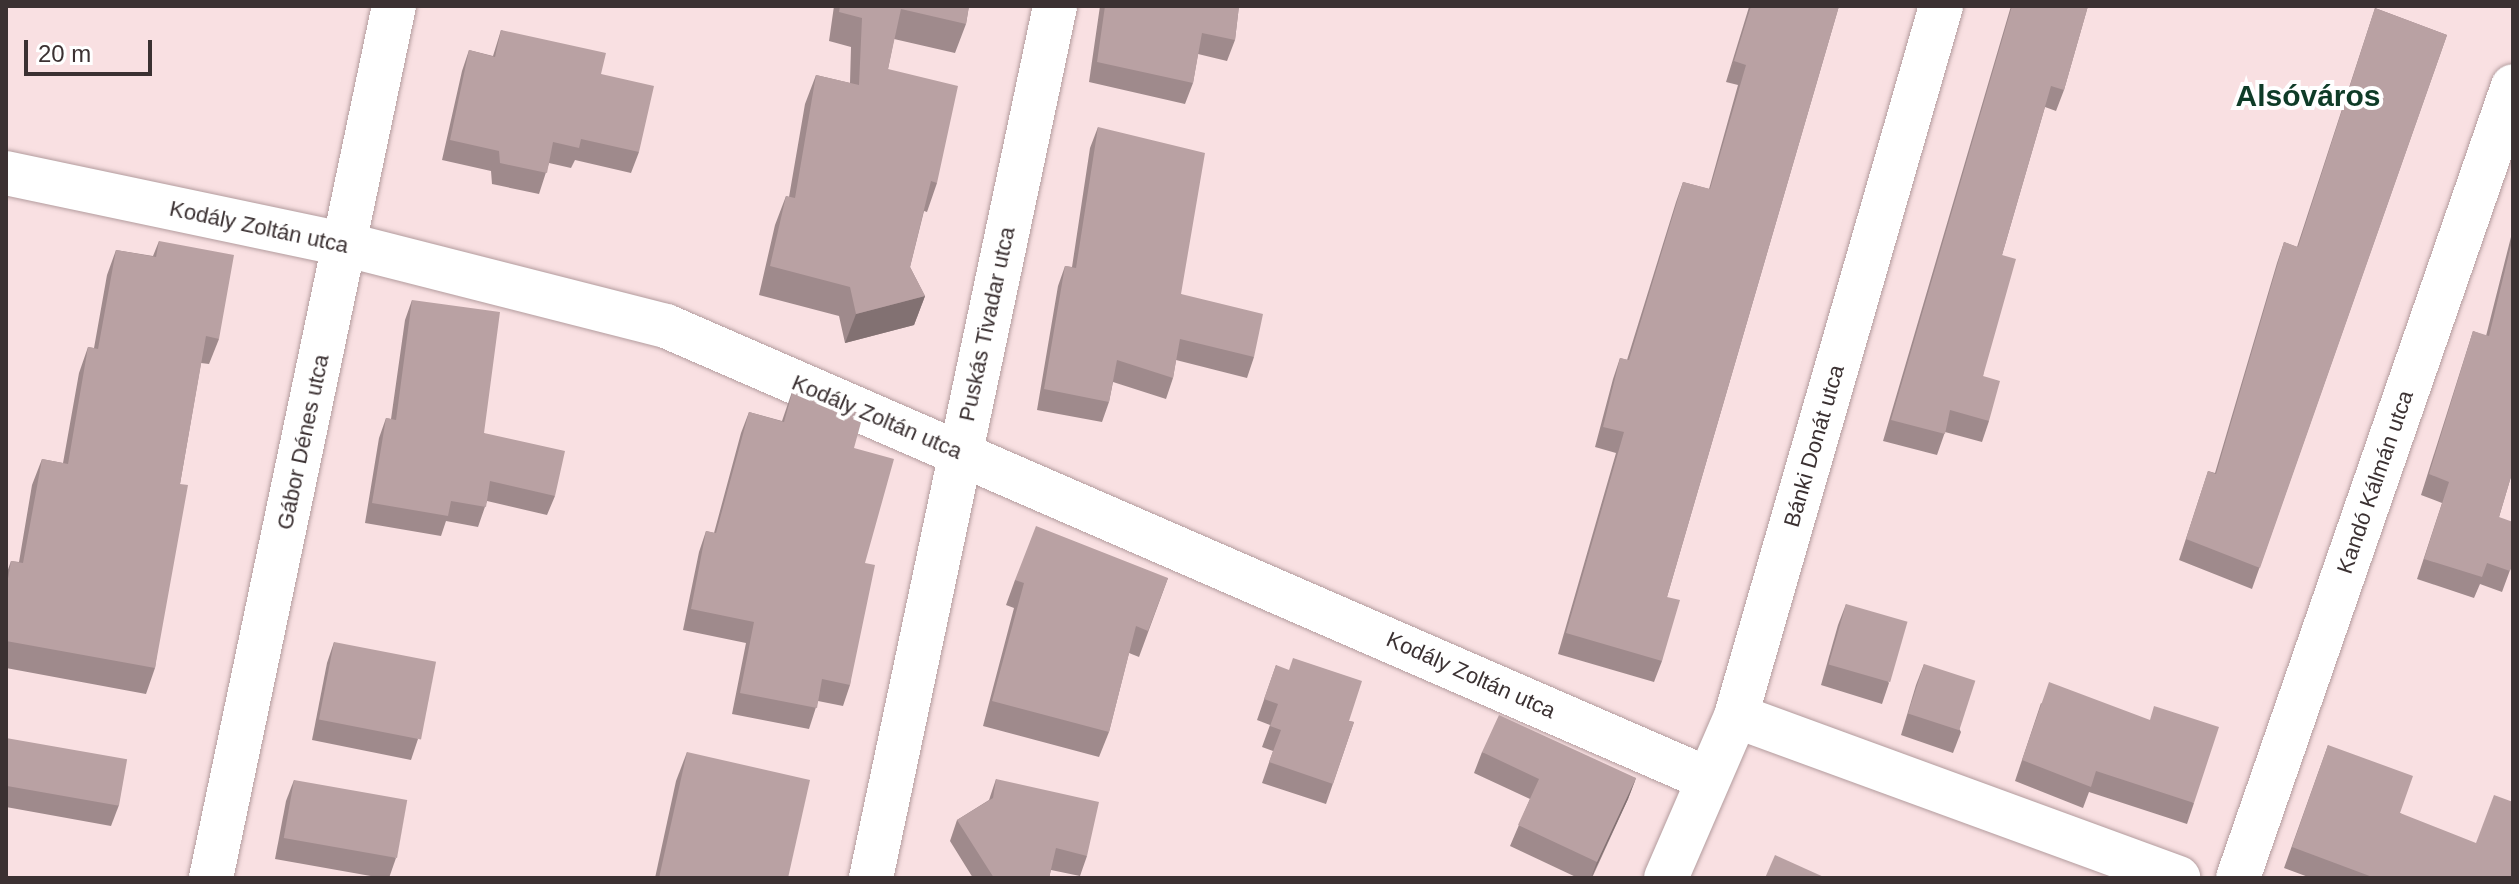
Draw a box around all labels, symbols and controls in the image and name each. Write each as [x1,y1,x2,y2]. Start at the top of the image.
scale bar [28,24,156,74]
text: 20 m [38,40,91,67]
district label: Alsóváros [2235,78,2381,114]
street label: Kodály Zoltán utca [167,195,351,259]
street label: Puskás Tivadar utca [953,224,1021,424]
street label: Gábor Dénes utca [272,352,334,532]
street label: Bánki Donát utca [1778,362,1850,530]
street label: Kodály Zoltán utca [788,369,966,465]
street label: Kandó Kálmán utca [2331,387,2419,577]
street label: Kodály Zoltán utca [1382,626,1560,724]

